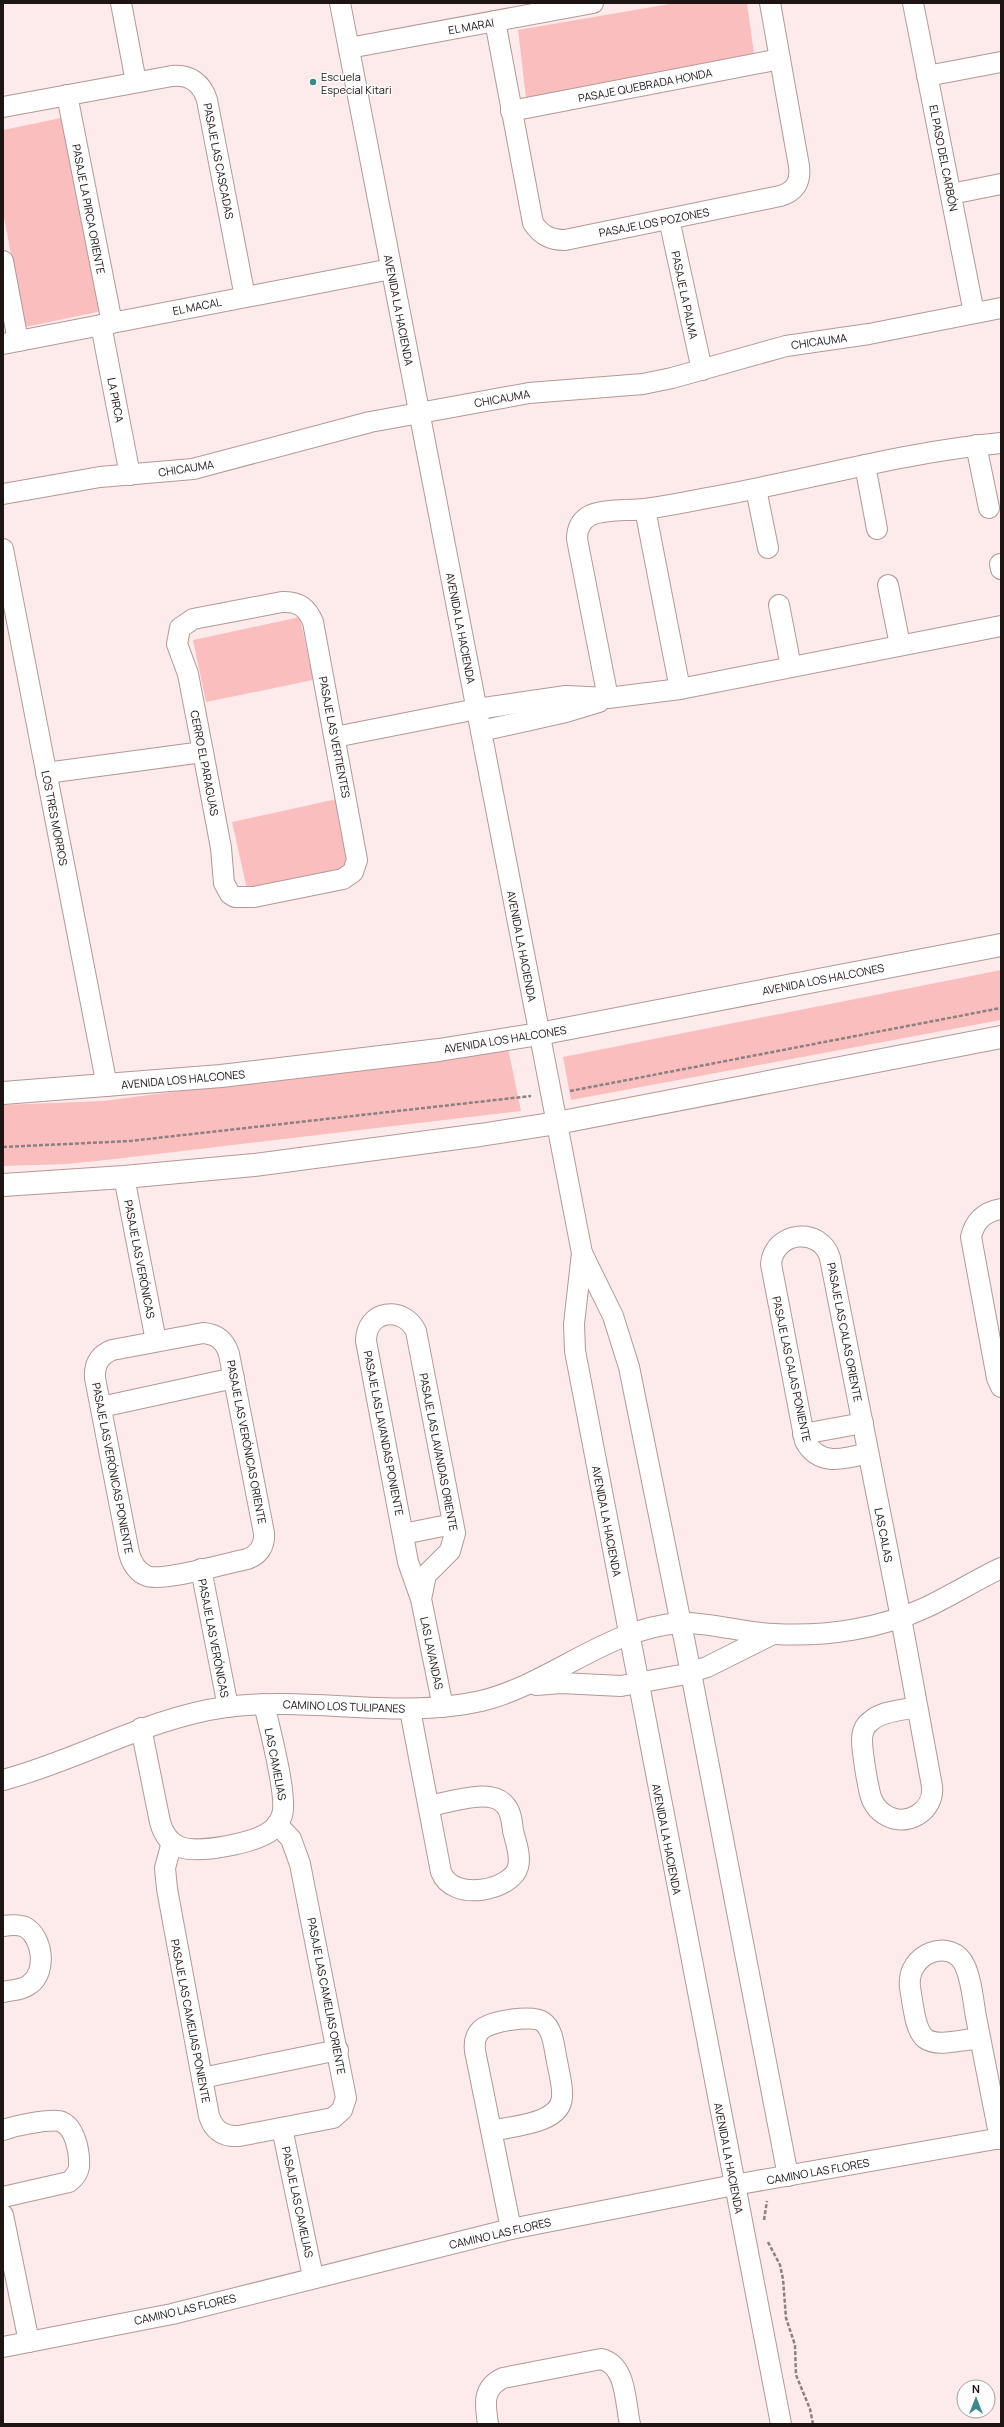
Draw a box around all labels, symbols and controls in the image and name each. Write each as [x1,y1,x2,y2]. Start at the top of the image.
street label: EL MARAI [447,15,495,37]
street label: PASAJE QUEBRADA HONDA [577,65,713,105]
place label: Escuela Especial Kitari [321,69,392,97]
marker: Escuela Especial Kitari [308,77,318,87]
street label: PASAJE LAS CASCADAS [200,102,238,221]
street label: EL PASO DEL CARBÓN [926,104,962,212]
street label: PASAJE LA PIRCA ORIENTE [69,143,109,275]
street label: PASAJE LOS POZONES [598,204,711,240]
street label: PASAJE LA PALMA [668,250,702,341]
street label: AVENIDA LA HACIENDA [381,253,417,367]
street label: EL MACAL [171,294,223,318]
street label: CHICAUMA [790,330,848,352]
street label: LA PIRCA [104,376,128,424]
street label: CHICAUMA [473,386,531,410]
street label: CHICAUMA [157,456,215,480]
street label: AVENIDA LA HACIENDA [443,571,479,685]
street label: PASAJE LAS VERTIENTES [316,675,354,799]
street label: CERRO EL PARAGUAS [187,709,223,817]
street label: LOS TRES MORROS [38,769,72,867]
street label: AVENIDA LA HACIENDA [504,889,540,1003]
street label: AVENIDA LOS HALCONES [761,960,886,998]
street label: AVENIDA LOS HALCONES [443,1022,568,1056]
street label: AVENIDA LOS HALCONES [121,1066,246,1092]
street label: PASAJE LAS VERÓNICAS [121,1198,159,1320]
street label: PASAJE LAS CALAS ORIENTE [824,1261,866,1403]
street label: PASAJE LAS CALAS PONIENTE [769,1295,815,1443]
street label: PASAJE LAS LAVANDAS PONIENTE [361,1349,407,1517]
street label: PASAJE LAS VERÓNICAS ORIENTE [224,1359,270,1525]
street label: PASAJE LAS LAVANDAS ORIENTE [416,1372,462,1532]
street label: PASAJE LAS VERÓNICAS PONIENTE [89,1381,137,1555]
street label: AVENIDA LA HACIENDA [589,1464,625,1578]
street label: LAS CALAS [871,1507,897,1564]
street label: PASAJE LAS VERÓNICAS [195,1577,233,1699]
street label: LAS LAVANDAS [417,1615,447,1691]
street label: CAMINO LOS TULIPANES [283,1696,406,1716]
street label: LAS CAMELIAS [262,1727,290,1802]
street label: AVENIDA LA HACIENDA [649,1782,685,1896]
street label: PASAJE LAS CAMELIAS ORIENTE [304,1916,350,2076]
street label: PASAJE LAS CAMELIAS PONIENTE [168,1938,214,2104]
street label: AVENIDA LA HACIENDA [711,2101,747,2215]
street label: PASAJE LAS CAMELIAS [279,2145,317,2259]
street label: CAMINO LAS FLORES [765,2155,871,2187]
street label: CAMINO LAS FLORES [448,2214,553,2252]
street label: CAMINO LAS FLORES [133,2290,238,2328]
north arrow [956,2379,996,2419]
text: N [972,2381,980,2396]

